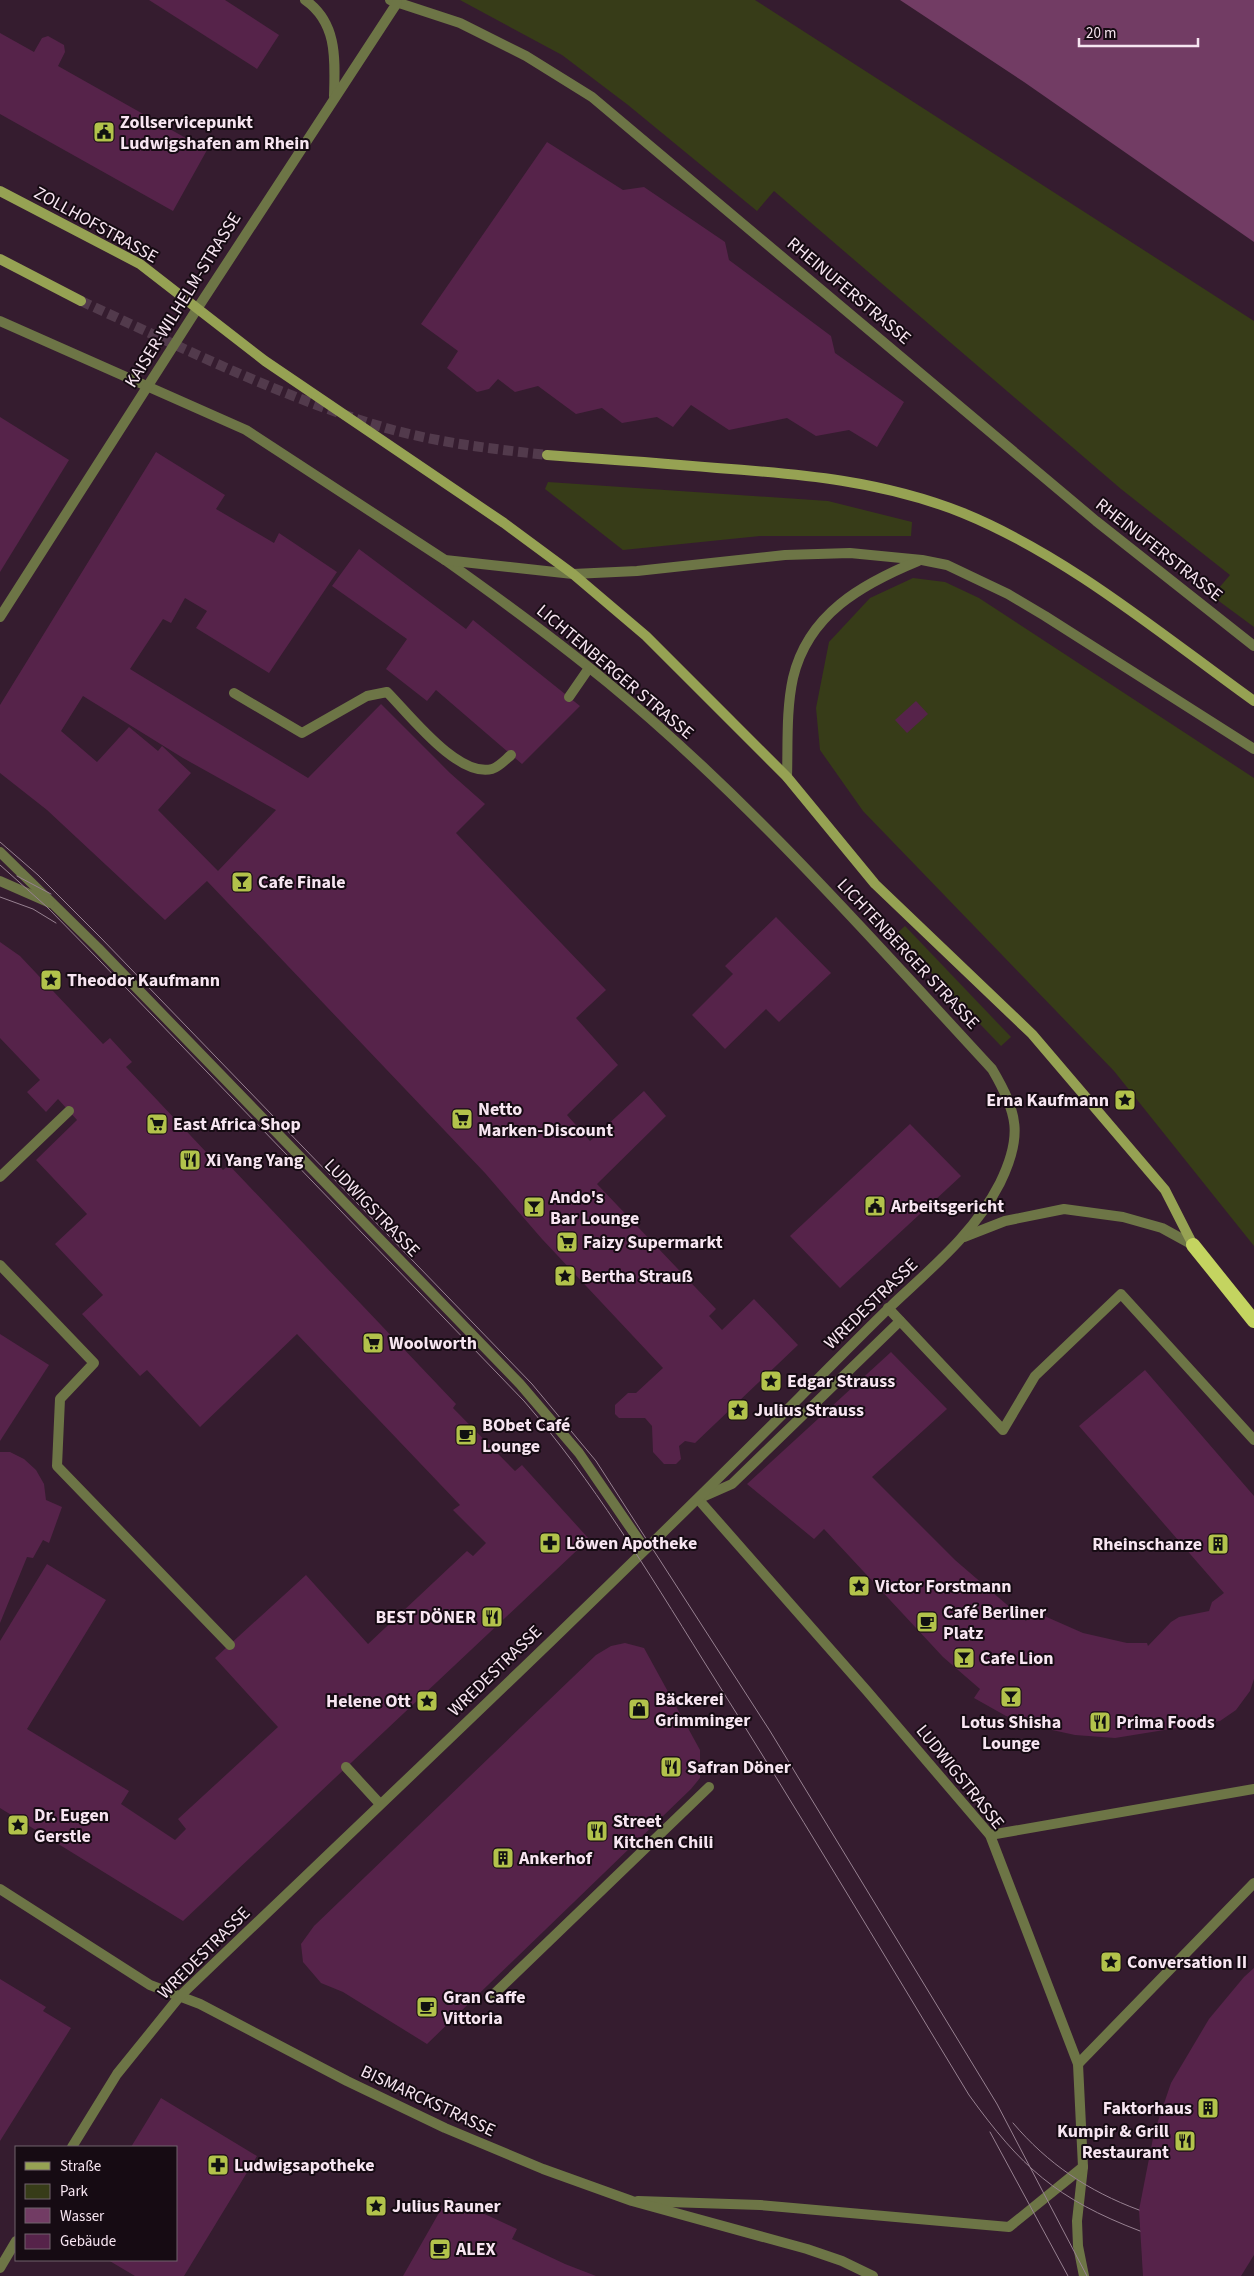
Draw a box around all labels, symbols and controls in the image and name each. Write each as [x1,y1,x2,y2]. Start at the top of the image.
scale bar [1079,15,1198,47]
text: 20 m [1086,23,1116,44]
place label: Zollservicepunkt Ludwigshafen am Rhein [120,110,310,156]
public building icon: Zollservicepunkt Ludwigshafen am Rhein [92,120,116,144]
street label: ZOLLHOFSTRASSE [29,181,163,269]
street label: KAISER-WILHELM-STRASSE [119,208,247,392]
street label: RHEINUFERSTRASSE [782,232,916,350]
street label: RHEINUFERSTRASSE [1090,492,1228,608]
street label: LICHTENBERGER STRASSE [531,599,699,745]
bar icon: Cafe Finale [230,870,254,894]
place label: Cafe Finale [258,870,346,895]
street label: LICHTENBERGER STRASSE [831,873,985,1035]
place icon: Theodor Kaufmann [39,968,63,992]
place label: Theodor Kaufmann [67,968,220,993]
place label: Erna Kaufmann [986,1088,1109,1113]
place icon: Erna Kaufmann [1113,1088,1137,1112]
place label: Netto Marken-Discount [478,1097,613,1143]
supermarket icon: Netto Marken-Discount [450,1107,474,1131]
supermarket icon: East Africa Shop [145,1112,169,1136]
place label: East Africa Shop [173,1112,301,1137]
restaurant icon: Xi Yang Yang [178,1148,202,1172]
place label: Xi Yang Yang [206,1148,304,1173]
street label: LUDWIGSTRASSE [319,1153,425,1263]
place label: Ando's Bar Lounge [549,1185,639,1231]
public building icon: Arbeitsgericht [863,1194,887,1218]
place label: Arbeitsgericht [890,1194,1004,1219]
bar icon: Ando's Bar Lounge [522,1195,546,1219]
supermarket icon: Faizy Supermarkt [555,1230,579,1254]
place label: Faizy Supermarkt [583,1230,723,1255]
street label: WREDESTRASSE [819,1253,923,1355]
place icon: Bertha Strauß [553,1264,577,1288]
place label: Bertha Strauß [581,1264,693,1289]
supermarket icon: Woolworth [361,1331,385,1355]
place label: Woolworth [389,1331,477,1356]
place icon: Edgar Strauss [759,1369,783,1393]
place label: Edgar Strauss [787,1369,895,1394]
place icon: Julius Strauss [726,1398,750,1422]
place label: Julius Strauss [754,1398,864,1423]
place label: BObet Café Lounge [482,1413,570,1459]
cafe icon: BObet Café Lounge [454,1423,478,1447]
pharmacy icon: Löwen Apotheke [538,1531,562,1555]
place label: Löwen Apotheke [566,1531,697,1556]
place label: Rheinschanze [1092,1532,1202,1557]
building icon: Rheinschanze [1206,1532,1230,1556]
place icon: Victor Forstmann [847,1574,871,1598]
place label: Victor Forstmann [874,1574,1012,1599]
place label: Café Berliner Platz [943,1600,1047,1646]
place label: BEST DÖNER [375,1605,476,1630]
restaurant icon: BEST DÖNER [480,1605,504,1629]
cafe icon: Café Berliner Platz [915,1610,939,1634]
street label: WREDESTRASSE [443,1620,547,1722]
bar icon: Cafe Lion [952,1646,976,1670]
place label: Cafe Lion [980,1646,1053,1671]
bar icon: Lotus Shisha Lounge [999,1685,1023,1709]
place label: Bäckerei Grimminger [655,1687,751,1733]
place label: Helene Ott [326,1689,411,1714]
place icon: Helene Ott [415,1689,439,1713]
shop icon: Bäckerei Grimminger [627,1697,651,1721]
place label: Lotus Shisha Lounge [961,1710,1061,1756]
restaurant icon: Prima Foods [1088,1710,1112,1734]
place label: Prima Foods [1116,1710,1215,1735]
street label: LUDWIGSTRASSE [910,1719,1010,1835]
restaurant icon: Safran Döner [659,1755,683,1779]
place label: Safran Döner [687,1755,792,1780]
place label: Dr. Eugen Gerstle [34,1803,109,1849]
place label: Street Kitchen Chili [613,1809,713,1855]
place icon: Dr. Eugen Gerstle [6,1813,30,1837]
restaurant icon: Street Kitchen Chili [585,1819,609,1843]
building icon: Ankerhof [491,1846,515,1870]
place label: Ankerhof [518,1846,593,1871]
street label: WREDESTRASSE [152,1901,256,2005]
place icon: Conversation II [1099,1950,1123,1974]
place label: Conversation II [1127,1950,1247,1975]
place label: Gran Caffe Vittoria [442,1985,525,2031]
cafe icon: Gran Caffe Vittoria [415,1995,439,2019]
street label: BISMARCKSTRASSE [357,2059,499,2143]
place label: Faktorhaus [1103,2096,1192,2121]
building icon: Faktorhaus [1196,2096,1220,2120]
place label: Kumpir & Grill Restaurant [1057,2119,1169,2165]
restaurant icon: Kumpir & Grill Restaurant [1173,2129,1197,2153]
legend [15,2146,178,2261]
pharmacy icon: Ludwigsapotheke [206,2153,230,2177]
place label: Ludwigsapotheke [234,2153,375,2178]
text: Straße [60,2156,101,2177]
text: Park [60,2181,89,2202]
place icon: Julius Rauner [364,2194,388,2218]
place label: Julius Rauner [392,2194,502,2219]
text: Wasser [60,2206,105,2227]
text: Gebäude [60,2231,116,2252]
cafe icon: ALEX [428,2237,452,2261]
place label: ALEX [455,2237,497,2262]

